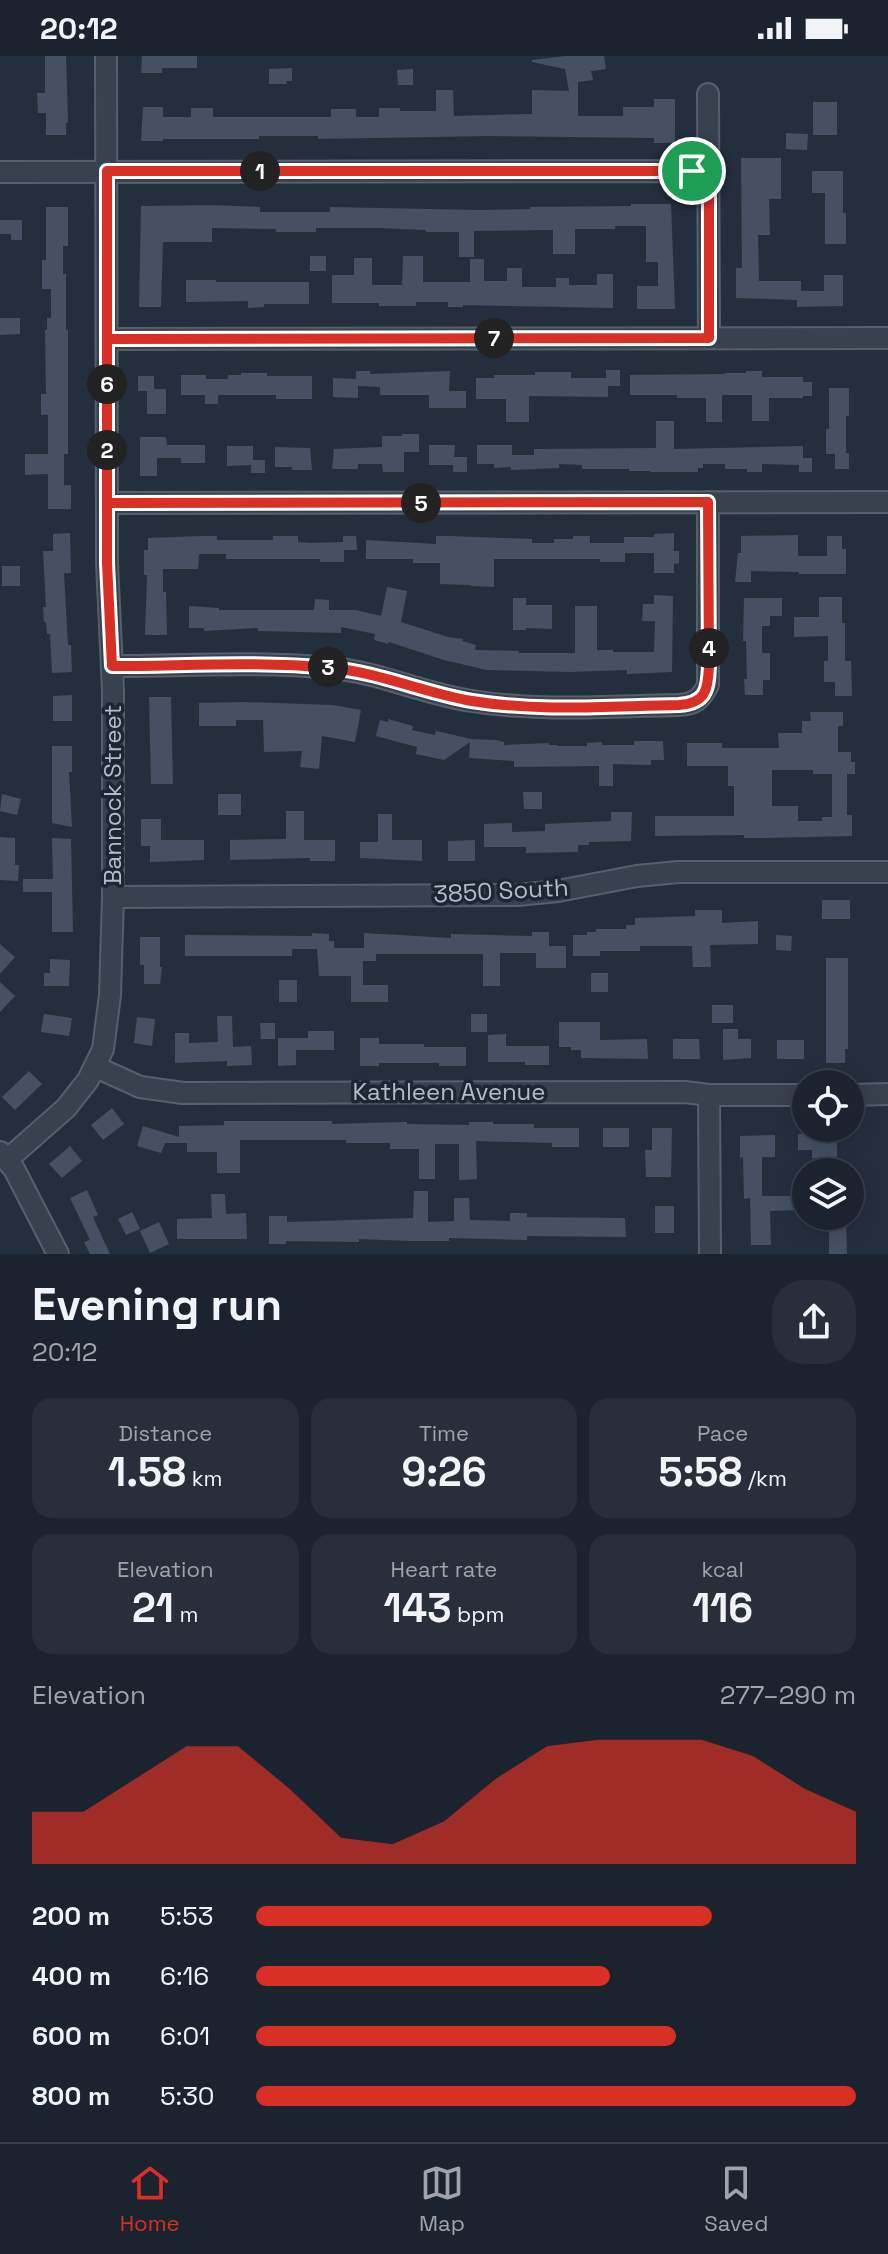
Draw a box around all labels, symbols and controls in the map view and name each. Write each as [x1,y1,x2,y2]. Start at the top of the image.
text: 20:12 [40,9,118,48]
pin [658,137,726,205]
icon: arrive [670,149,714,193]
pin: 1 [240,151,280,191]
text: 1 [255,157,265,185]
pin: 7 [474,318,514,358]
text: 7 [488,324,500,352]
pin: 6 [87,364,127,404]
text: 6 [100,370,114,398]
pin: 2 [87,430,127,470]
text: 2 [100,436,114,464]
pin: 5 [401,483,441,523]
text: 5 [414,489,428,517]
pin: 4 [689,628,729,668]
text: 4 [702,634,716,662]
pin: 3 [308,647,348,687]
text: 3 [321,653,335,681]
street label: Bannock Street [97,705,128,885]
street label: 3850 South [433,871,569,910]
map controls [792,1070,864,1230]
button: locate [792,1070,864,1142]
street label: Kathleen Avenue [352,1076,546,1107]
button: layers [792,1158,864,1230]
text: Evening run [32,1277,282,1333]
button: share [772,1280,856,1364]
text: 20:12 [32,1335,97,1369]
text: Distance [118,1419,212,1447]
text: Time [419,1419,469,1447]
text: Pace [697,1419,748,1447]
text: 1.58 [108,1447,186,1498]
text: 9:26 [401,1447,487,1498]
text: 5:58 [658,1447,742,1498]
text: km [186,1464,223,1492]
text: /km [742,1464,787,1492]
text: Elevation [117,1555,214,1583]
text: Heart rate [391,1555,497,1583]
text: kcal [701,1555,744,1583]
text: 21 [132,1583,174,1634]
text: 143 [384,1583,451,1634]
text: 116 [692,1583,753,1634]
text: m [174,1600,199,1628]
text: bpm [451,1600,504,1628]
text: Elevation [32,1678,146,1712]
text: 277–290 m [720,1678,856,1712]
text: 200 m [32,1899,110,1933]
text: 5:53 [160,1899,213,1933]
text: 400 m [32,1959,111,1993]
text: 6:16 [160,1959,209,1993]
text: 600 m [32,2019,111,2053]
text: 6:01 [160,2019,210,2053]
text: 800 m [32,2079,110,2113]
text: 5:30 [160,2079,215,2113]
tab: Home [120,2161,180,2237]
tab: Map [419,2161,465,2237]
tab: Saved [704,2161,768,2237]

